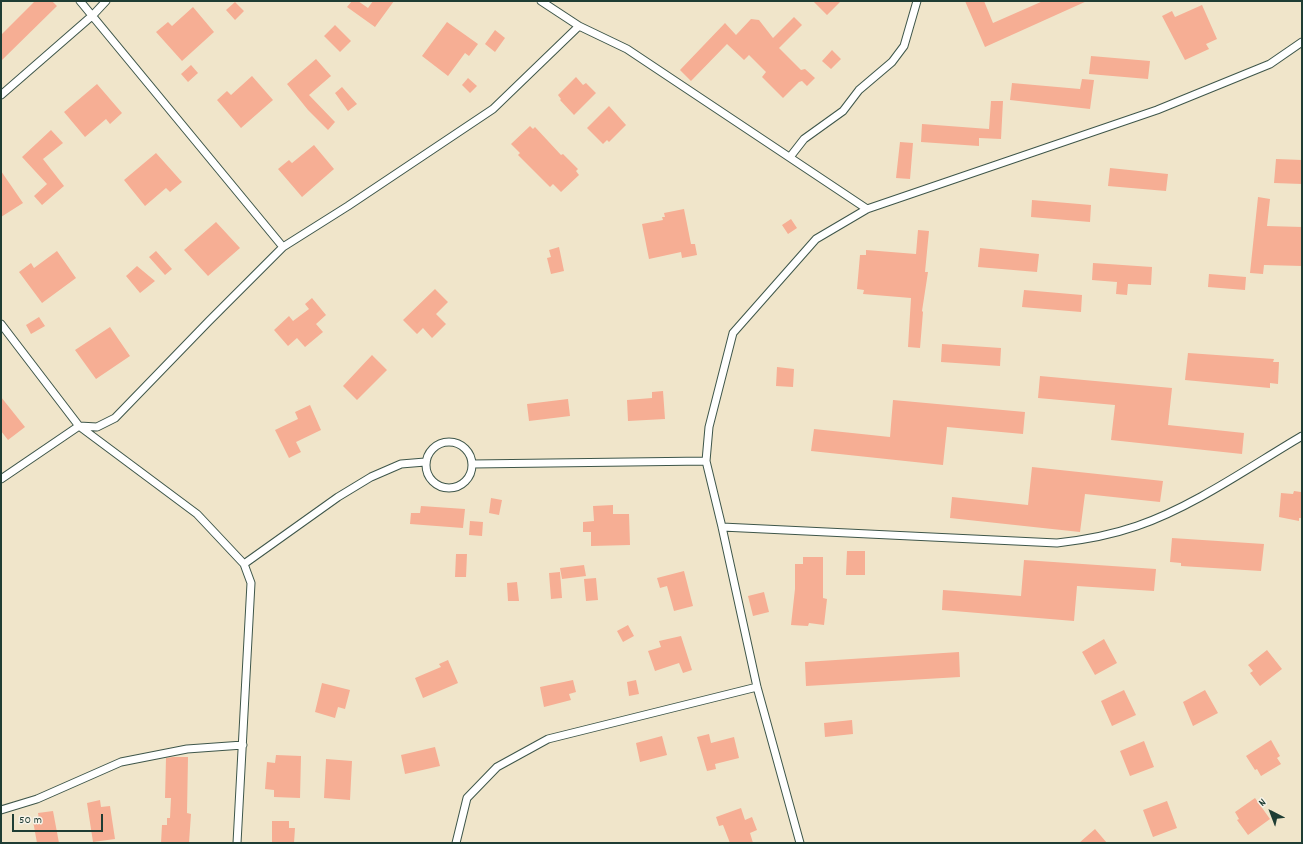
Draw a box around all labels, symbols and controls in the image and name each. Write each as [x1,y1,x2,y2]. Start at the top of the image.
north arrow [1251,792,1291,832]
text: N [1256,795,1270,811]
scale bar [14,806,105,832]
text: 50 m [19,812,42,829]

